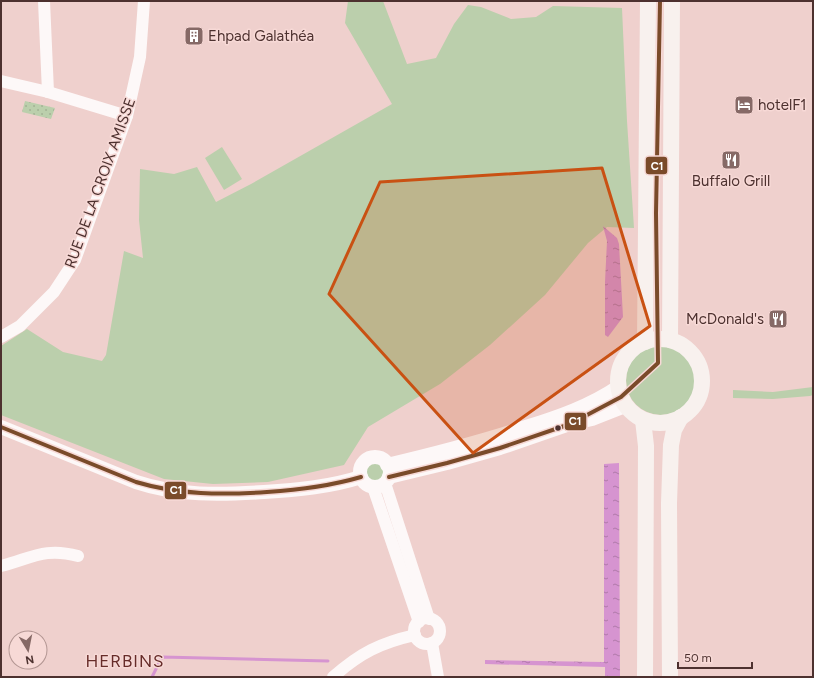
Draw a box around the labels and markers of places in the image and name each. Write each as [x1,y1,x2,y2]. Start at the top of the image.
building icon: Ehpad Galathéa [183,25,205,47]
place label: Ehpad Galathéa [208,27,314,45]
hotel icon: hotelF1 [733,94,755,116]
place label: hotelF1 [758,96,807,114]
restaurant icon: Buffalo Grill [720,149,742,171]
place label: Buffalo Grill [692,172,770,190]
restaurant icon: McDonald's [767,308,789,330]
place label: McDonald's [686,310,764,328]
unlabelled marker [553,423,563,433]

